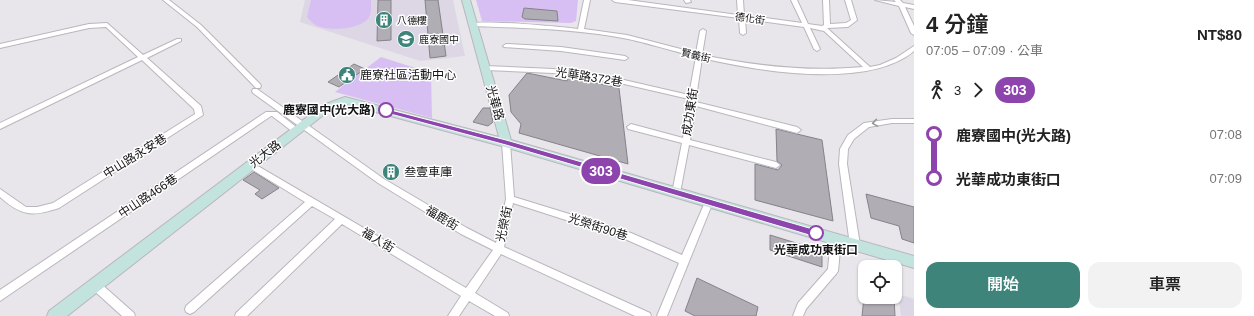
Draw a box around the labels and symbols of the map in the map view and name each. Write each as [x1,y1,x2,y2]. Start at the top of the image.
building icon: 八德樓 [374,10,394,30]
street label: 德化街 [734,11,766,26]
place label: 八德樓 [397,15,427,26]
school or university icon: 鹿寮國中 [396,29,416,49]
place label: 鹿寮國中 [419,34,459,45]
street label: 賢義街 [680,47,712,64]
public building icon: 鹿寮社區活動中心 [337,65,357,85]
street label: 光華路372巷 [554,65,624,89]
place label: 鹿寮社區活動中心 [360,68,456,82]
street label: 光華路 [483,84,507,122]
street label: 成功東街 [679,87,701,137]
marker: 鹿寮國中(光大路) [378,102,394,118]
place label: 鹿寮國中(光大路) [283,103,375,117]
one-way arrow [872,118,878,127]
street label: 中山路永安巷 [101,131,169,181]
street label: 光大路 [247,137,283,171]
line badge: 303 [578,158,624,184]
building icon: 叁壹車庫 [381,162,401,182]
place label: 叁壹車庫 [404,165,452,179]
street label: 中山路466巷 [116,171,180,221]
street label: 福鹿街 [423,203,461,233]
street label: 光榮街 [493,205,515,243]
street label: 光榮街90巷 [567,211,629,243]
street label: 福人街 [359,225,397,255]
marker: 光華成功東街口 [808,225,824,241]
place label: 光華成功東街口 [774,243,858,257]

